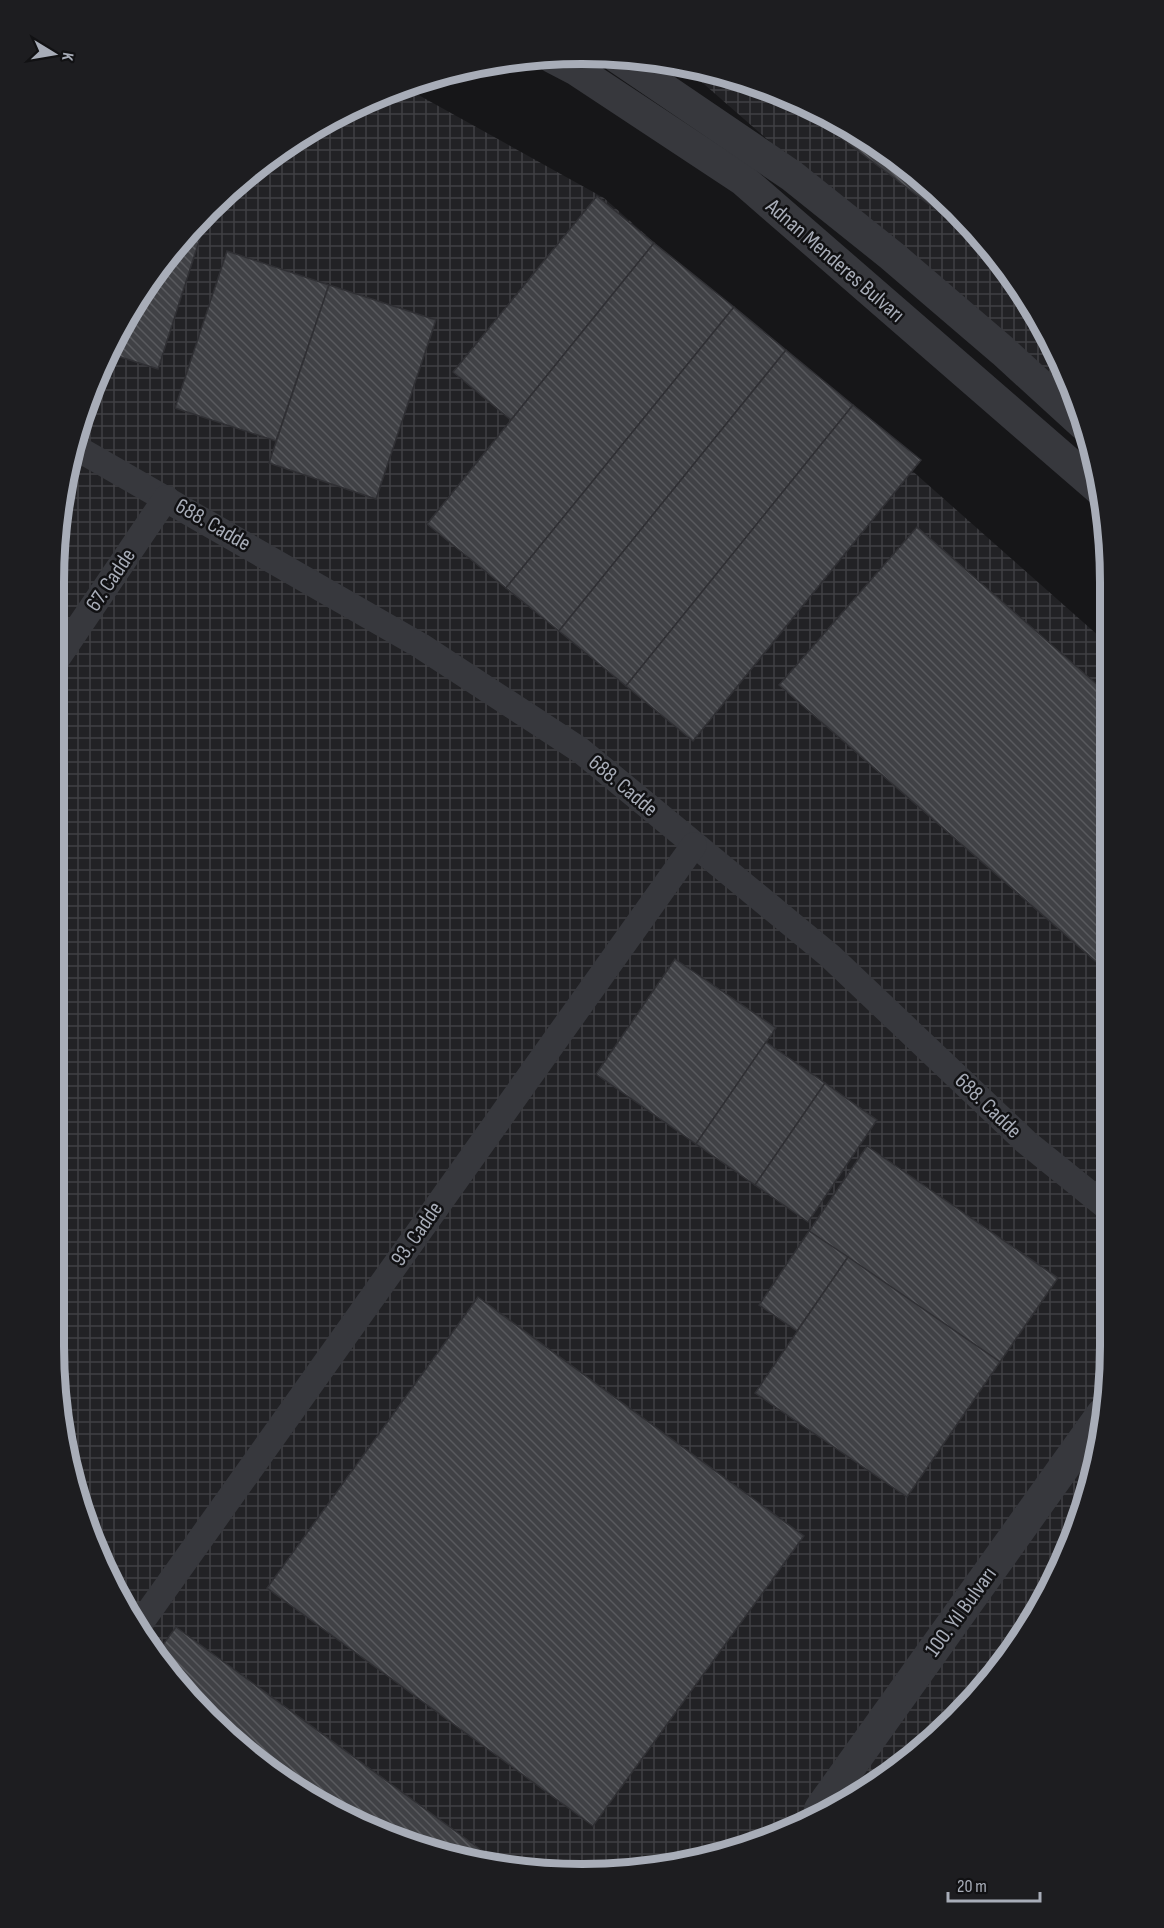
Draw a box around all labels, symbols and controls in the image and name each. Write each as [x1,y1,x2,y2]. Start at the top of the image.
north arrow [24,24,84,84]
text: K [57,51,77,62]
street label: Adnan Menderes Bulvarı [759,193,910,329]
street label: 688. Cadde [171,493,255,557]
street label: 67. Cadde [80,543,142,617]
street label: 688. Cadde [583,749,663,823]
street label: 688. Cadde [949,1068,1027,1144]
street label: 93. Cadde [385,1197,449,1271]
street label: 100. Yıl Bulvarı [919,1562,1003,1662]
scale bar [948,1865,1040,1903]
text: 20 m [957,1876,987,1897]

